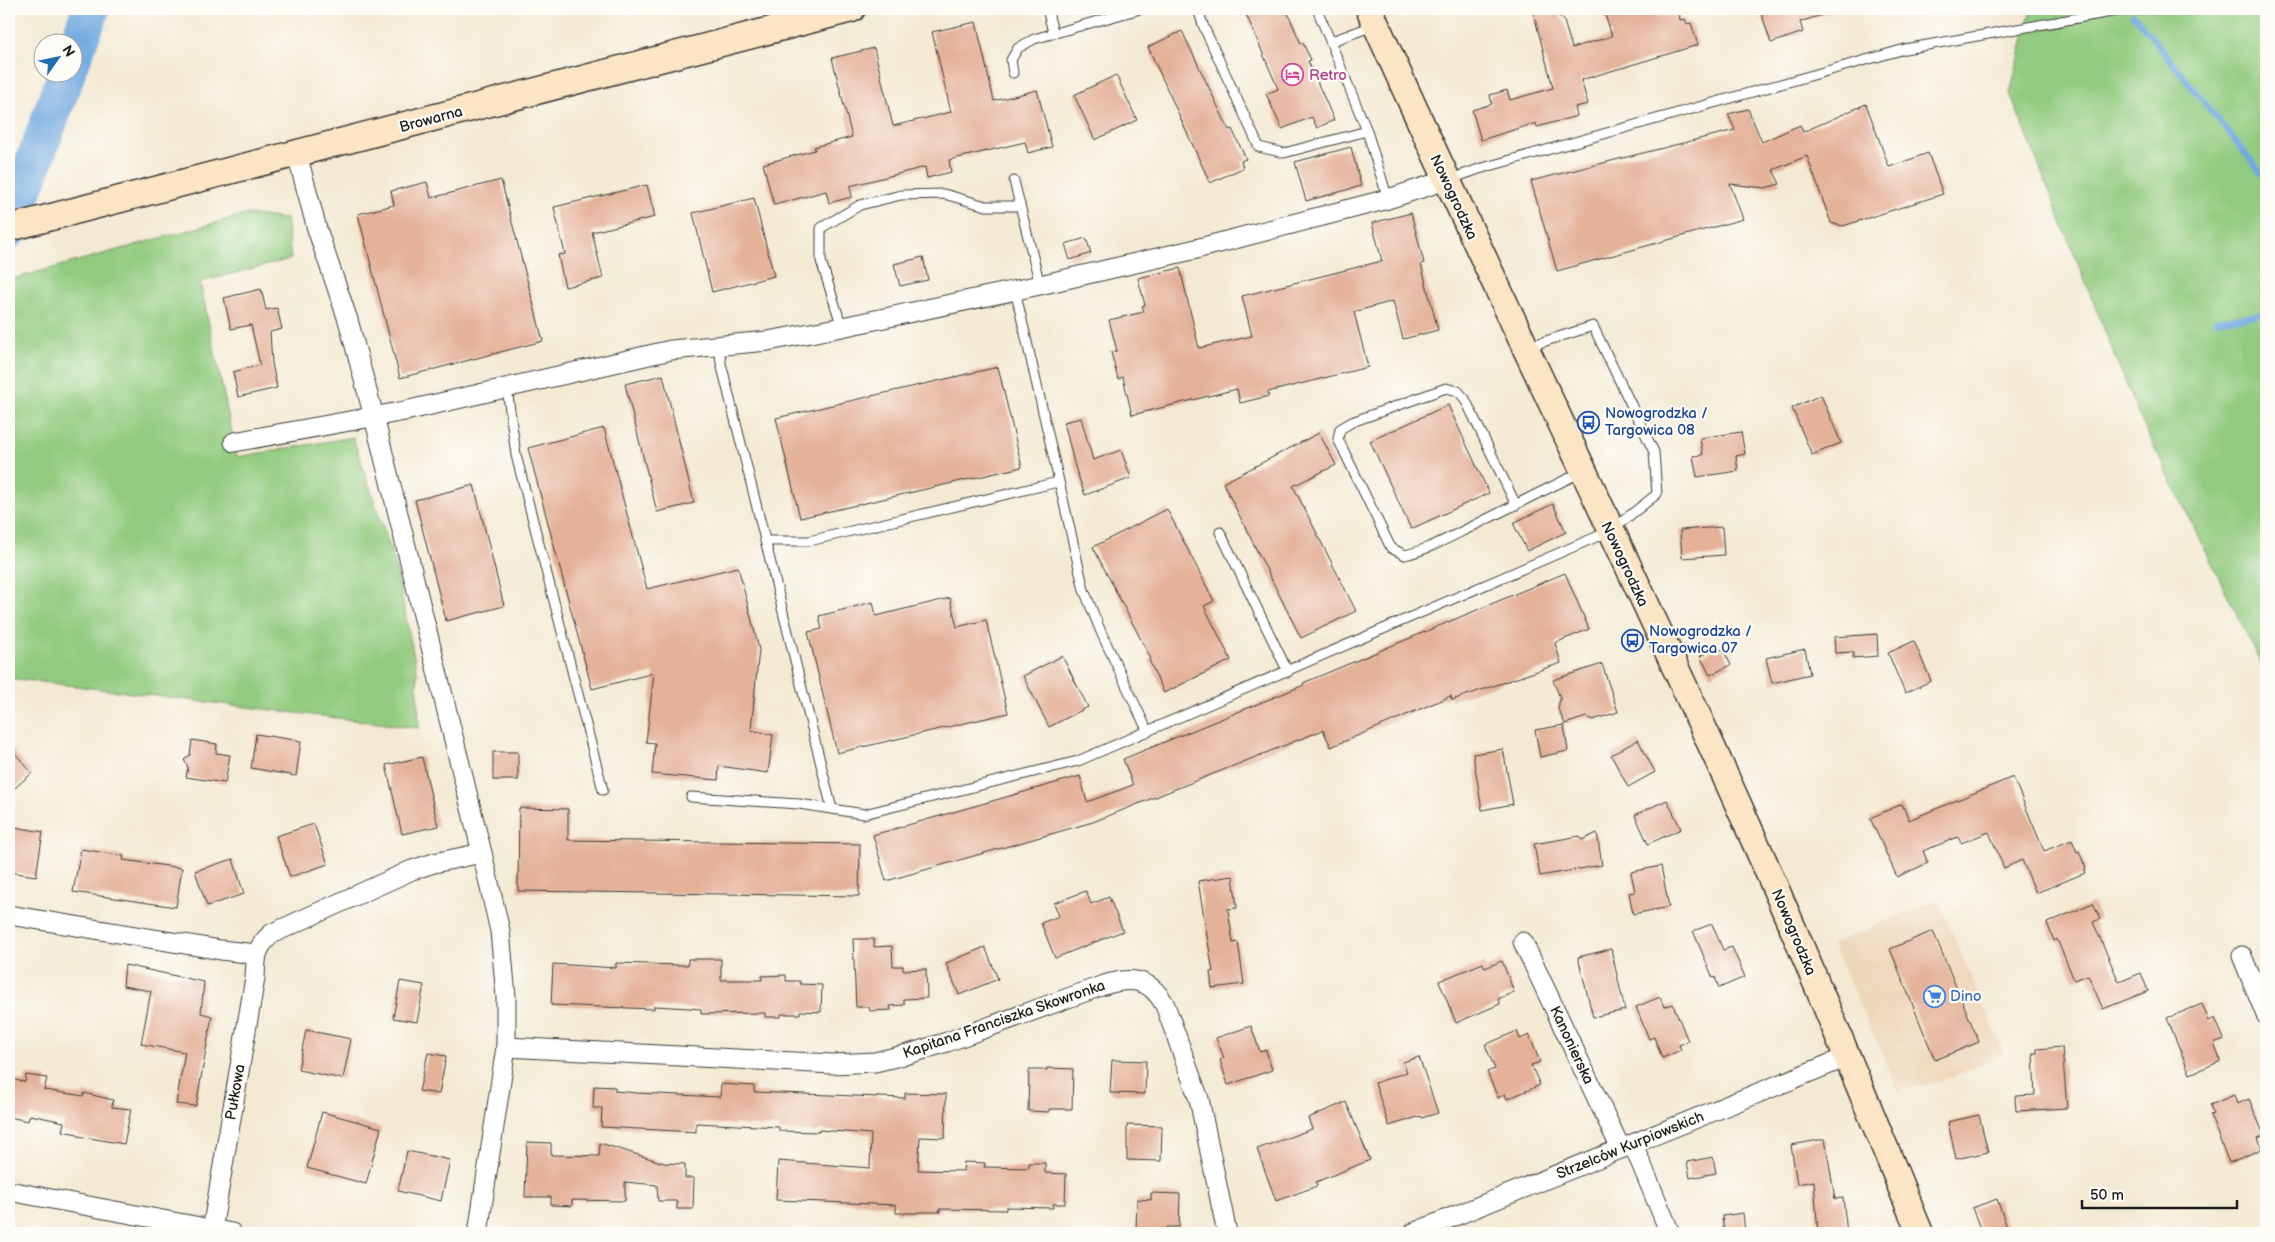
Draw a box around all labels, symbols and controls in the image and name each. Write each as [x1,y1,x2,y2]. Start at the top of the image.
north arrow [32,32,82,82]
text: N [58,42,78,60]
hotel icon: Retro [1281,63,1305,87]
place label: Retro [1309,66,1347,85]
street label: Browarna [397,102,465,137]
street label: Nowogrodzka [1426,152,1482,243]
place label: Nowogrodzka / Targowica 08 [1605,404,1708,440]
bus stop icon: Nowogrodzka / Targowica 08 [1577,410,1601,434]
street label: Nowogrodzka [1597,519,1653,610]
place label: Nowogrodzka / Targowica 07 [1649,622,1752,658]
bus stop icon: Nowogrodzka / Targowica 07 [1621,628,1645,652]
street label: Nowogrodzka [1767,886,1820,978]
street label: Kapitana Franciszka Skowronka [901,976,1108,1063]
supermarket icon: Dino [1922,984,1946,1008]
place label: Dino [1950,987,1981,1006]
street label: Kanonierska [1545,1003,1598,1087]
street label: Pułkowa [221,1063,250,1121]
street label: Strzelców Kurpiowskich [1554,1107,1707,1184]
scale bar [2082,1177,2238,1209]
text: 50 m [2090,1186,2124,1205]

